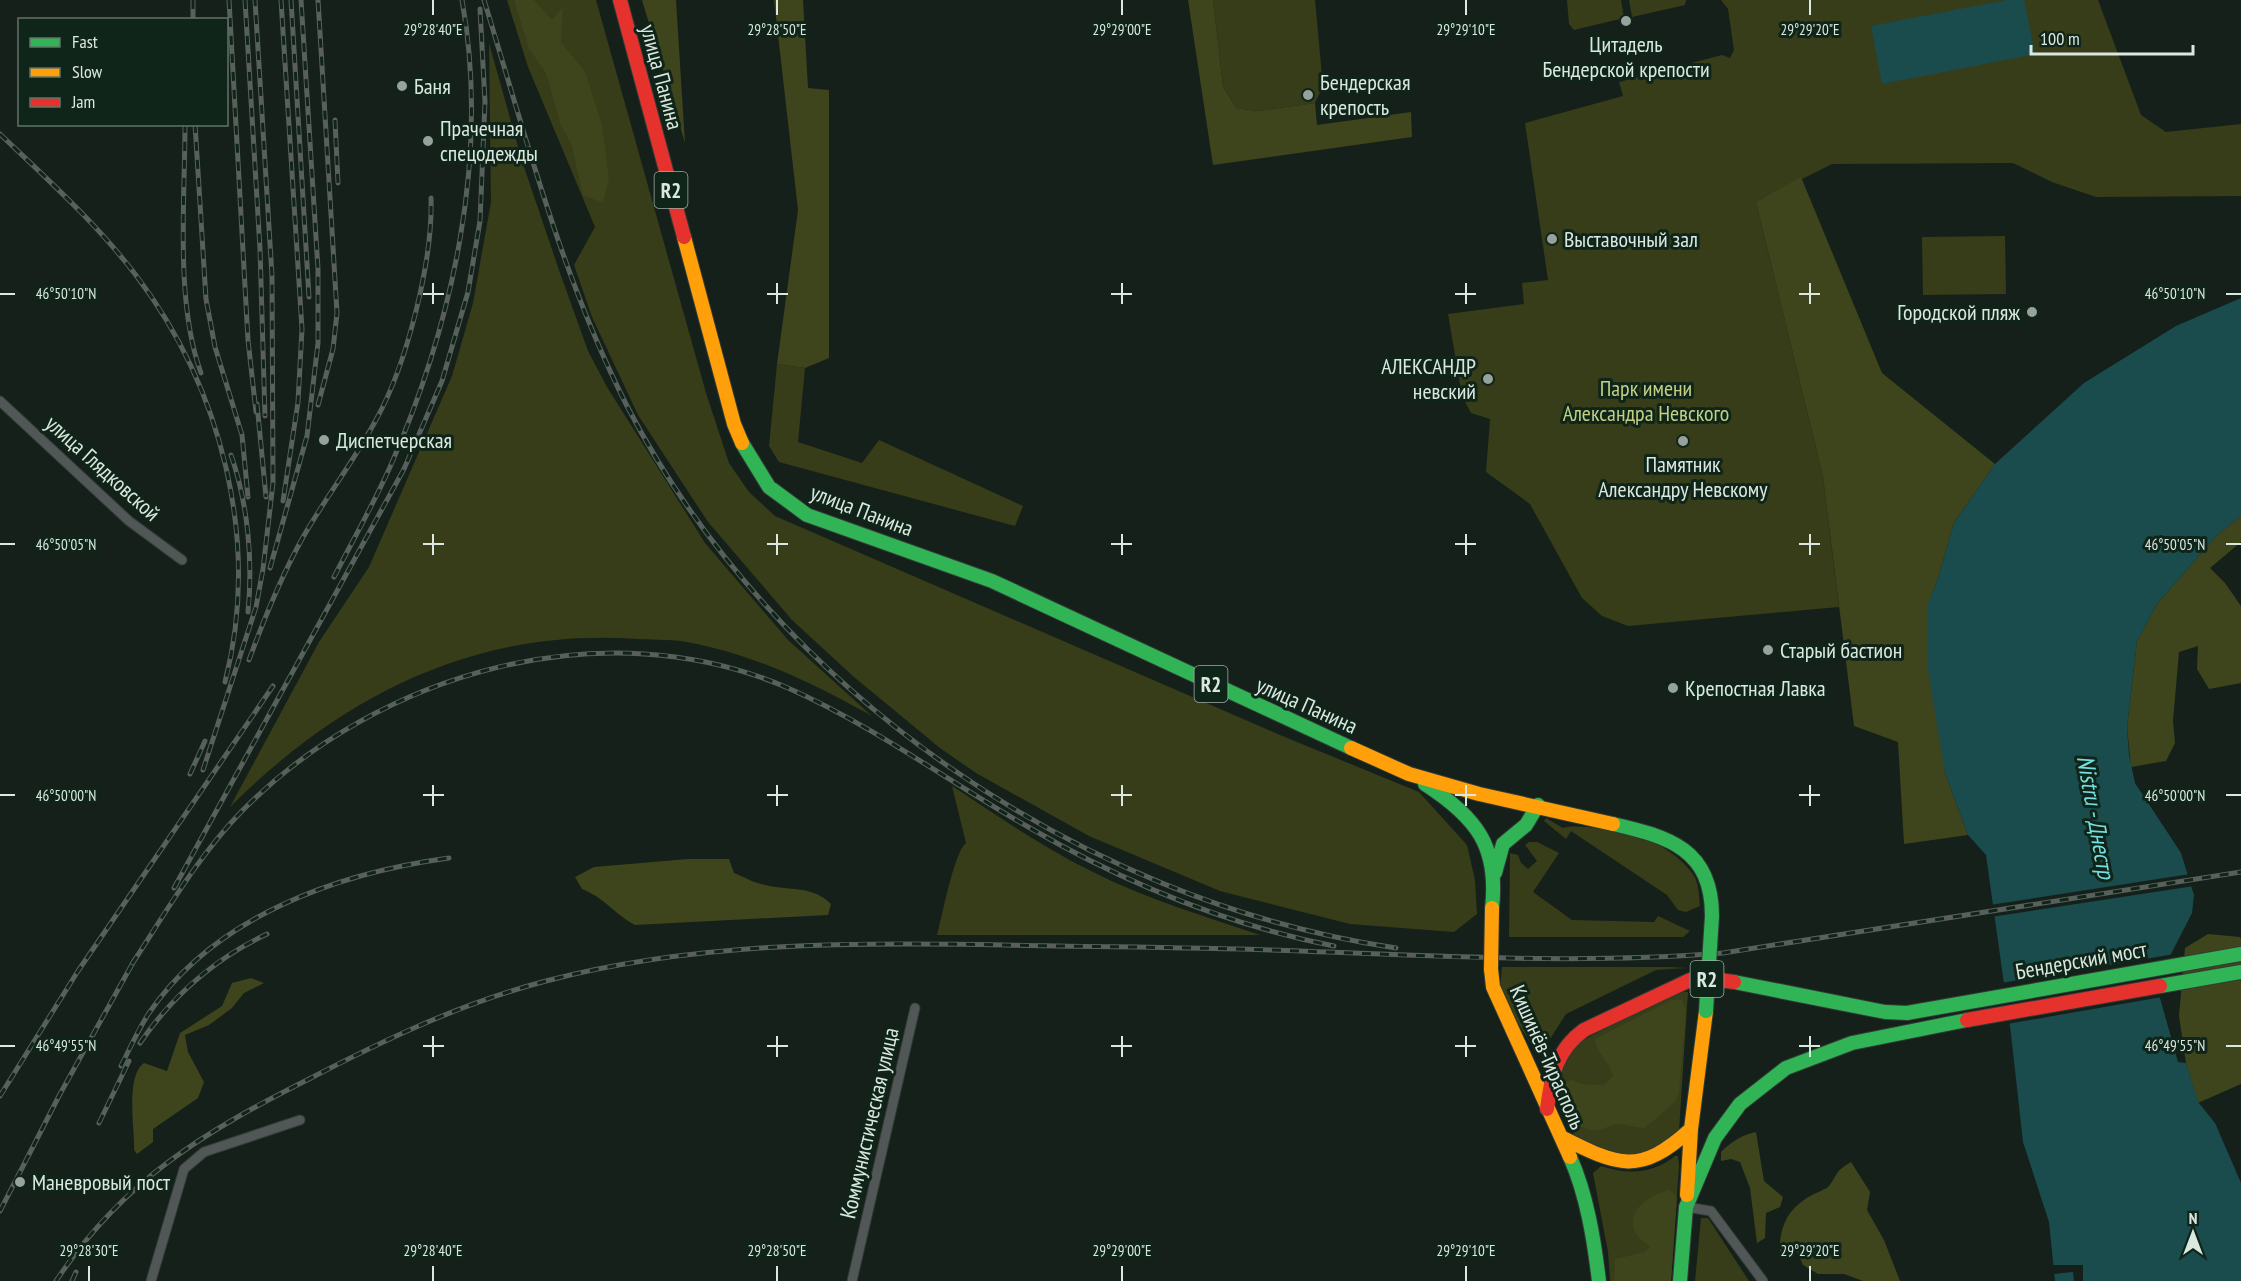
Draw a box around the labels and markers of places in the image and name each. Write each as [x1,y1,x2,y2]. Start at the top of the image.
marker: Цитадель Бендерской крепости [1619,14,1633,28]
place label: Цитадель Бендерской крепости [1542,30,1710,83]
place label: Бендерская крепость [1320,68,1410,121]
place label: Баня [414,72,451,100]
marker: Баня [395,79,409,93]
marker: Бендерская крепость [1301,88,1315,102]
place label: Прачечная спецодежды [440,114,538,167]
marker: Прачечная спецодежды [421,134,435,148]
place label: Выставочный зал [1564,225,1698,253]
marker: Выставочный зал [1545,232,1559,246]
place label: Городской пляж [1897,298,2020,326]
marker: Городской пляж [2025,305,2039,319]
place label: АЛЕКСАНДР невский [1381,352,1476,405]
marker: АЛЕКСАНДР невский [1481,372,1495,386]
place label: Диспетчерская [336,426,452,454]
marker: Диспетчерская [317,433,331,447]
marker: Памятник Александру Невскому [1676,434,1690,448]
place label: Памятник Александру Невскому [1598,450,1768,503]
place label: Старый бастион [1780,636,1902,664]
marker: Старый бастион [1761,643,1775,657]
place label: Крепостная Лавка [1685,674,1826,702]
marker: Крепостная Лавка [1666,681,1680,695]
place label: Маневровый пост [32,1168,171,1196]
marker: Маневровый пост [13,1175,27,1189]

